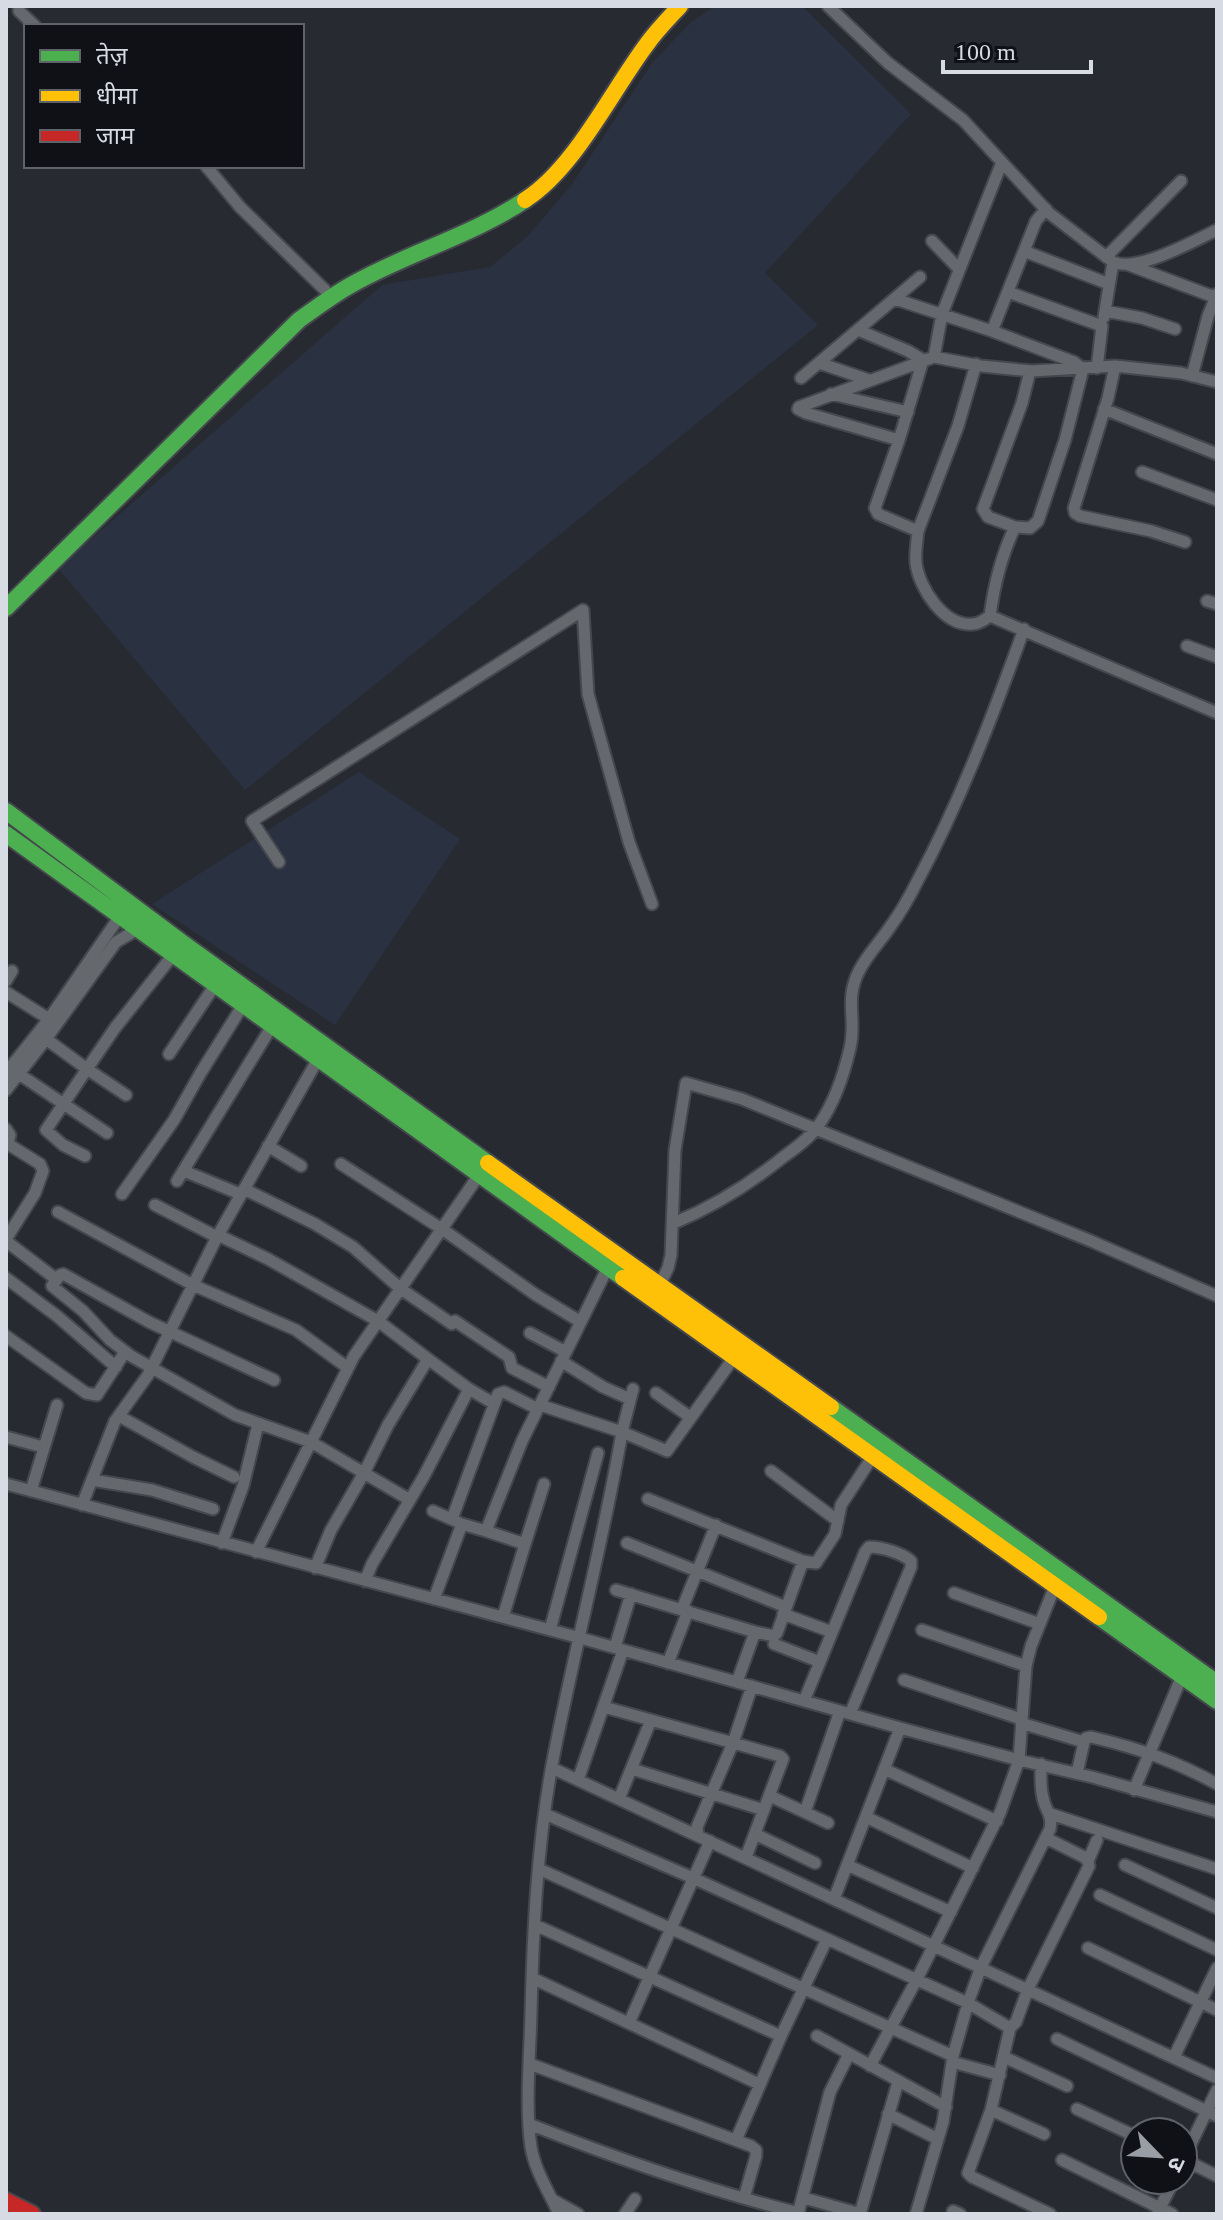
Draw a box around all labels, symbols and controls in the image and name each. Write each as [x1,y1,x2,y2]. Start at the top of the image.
legend [24,24,304,168]
scale bar [943,24,1091,74]
text: 100 m [955,39,1016,65]
text: तेज़ [96,42,129,69]
text: धीमा [96,82,138,109]
text: जाम [96,123,135,149]
north arrow [1119,2116,1199,2196]
text: उ [1162,2153,1191,2176]

